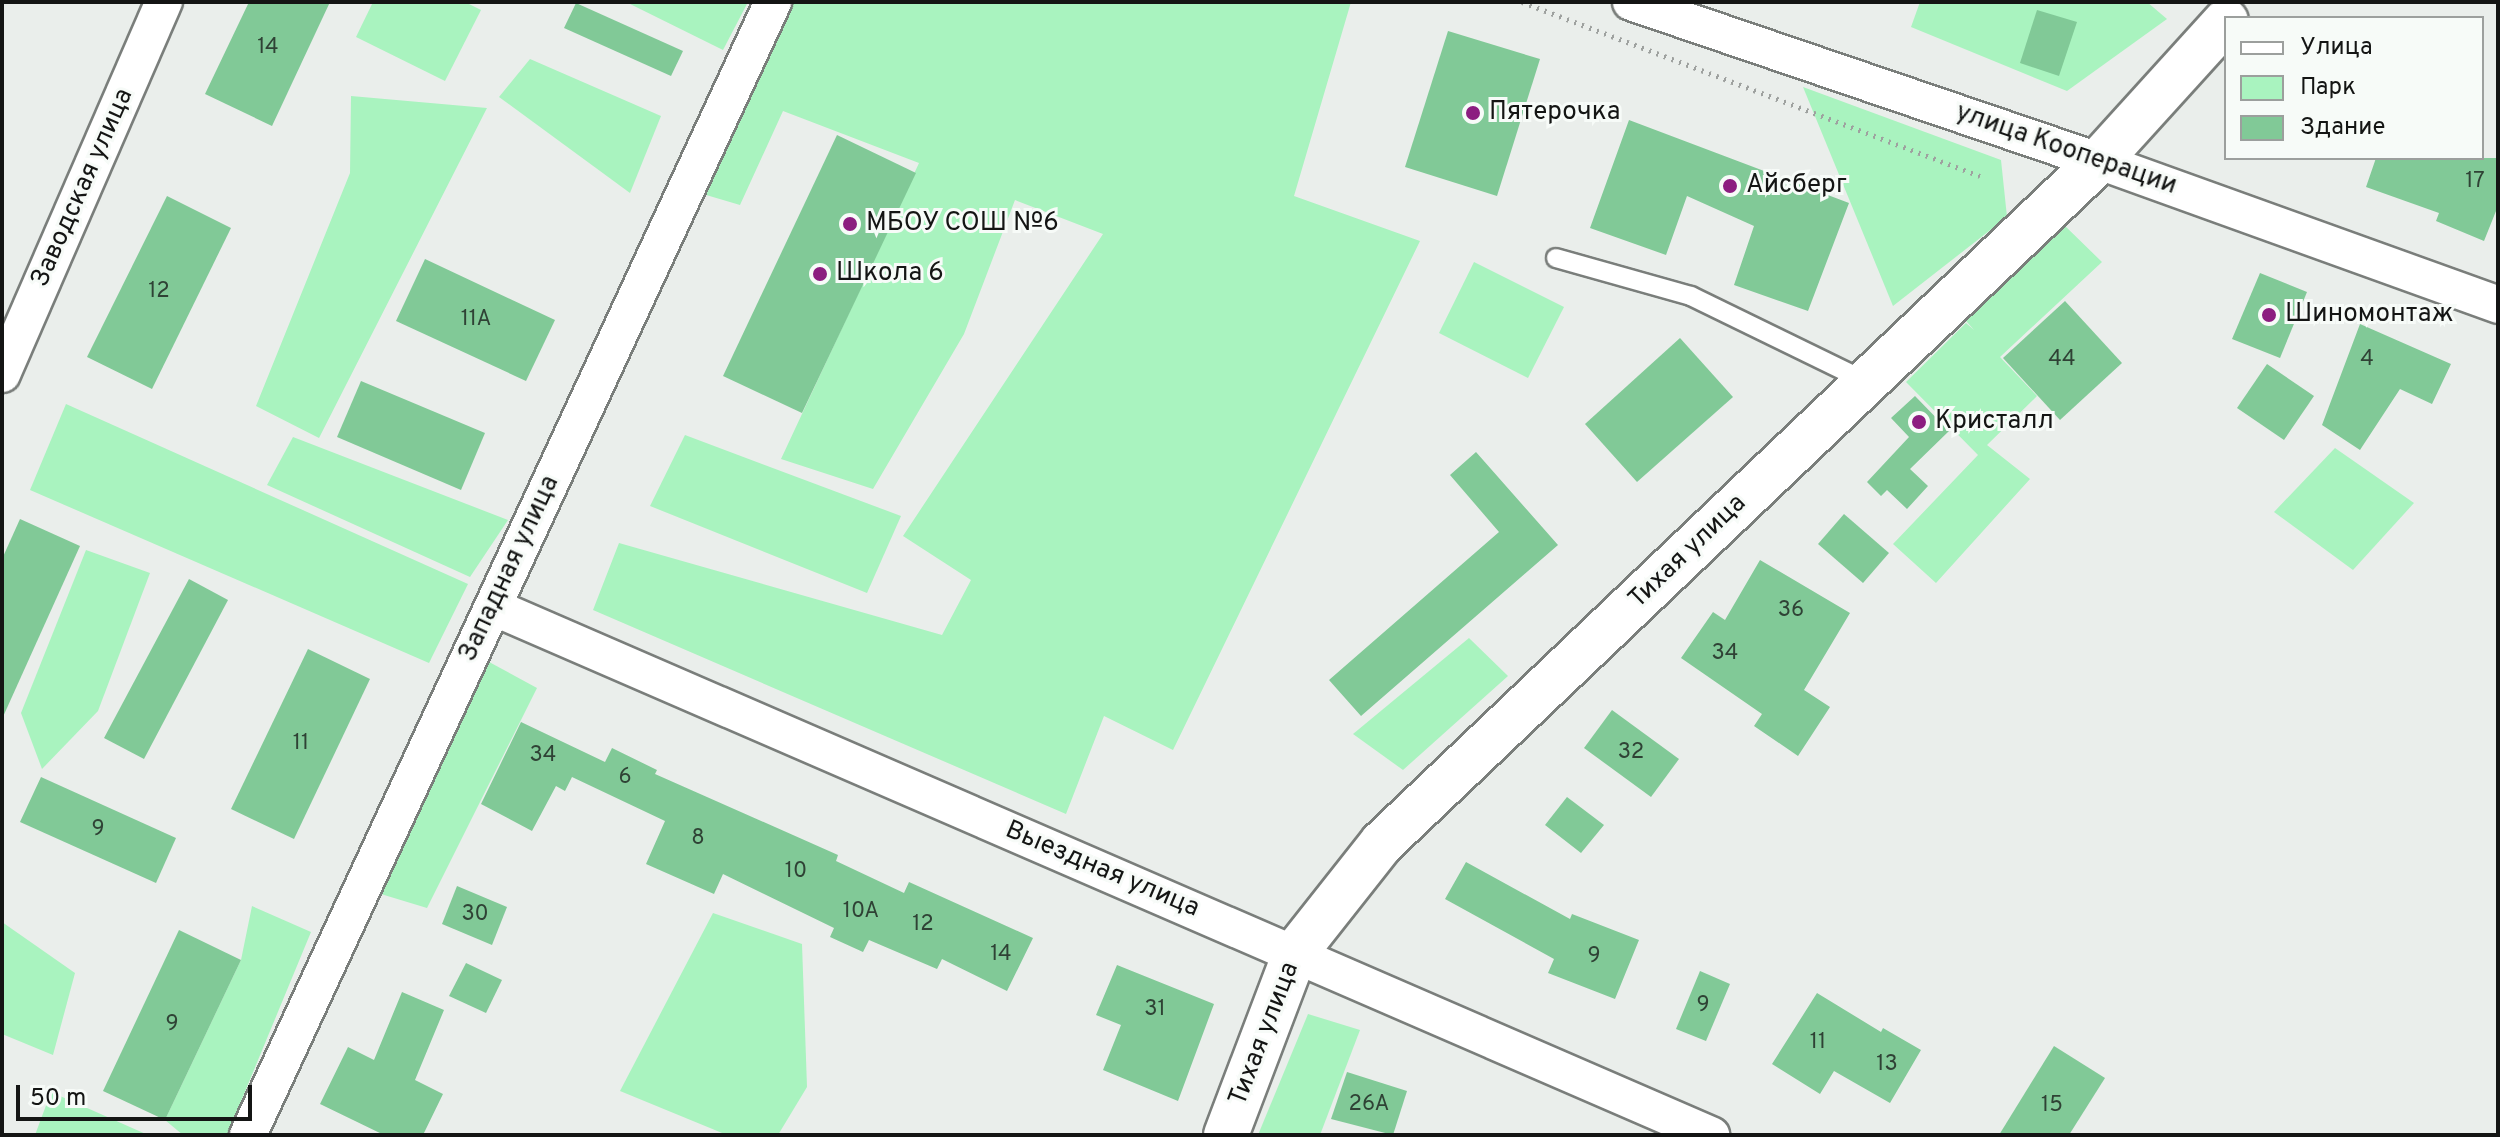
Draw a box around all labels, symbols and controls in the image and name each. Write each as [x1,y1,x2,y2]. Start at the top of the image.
legend [2224,16,2484,160]
text: Улица [2300,33,2373,63]
house number: 14 [257,35,279,61]
text: Парк [2300,73,2356,103]
street label: Заводская улица [25,84,141,292]
place label: Пятерочка [1489,97,1620,129]
street label: улица Кооперации [1951,98,2181,202]
marker: Пятерочка [1464,104,1482,122]
text: Здание [2300,113,2386,143]
house number: 17 [2465,169,2485,195]
place label: Айсберг [1746,170,1847,202]
marker: Айсберг [1721,177,1739,195]
place label: МБОУ СОШ №6 [866,208,1060,240]
marker: МБОУ СОШ №6 [841,215,859,233]
place label: Школа 6 [836,258,944,290]
marker: Школа 6 [811,265,829,283]
house number: 12 [148,279,170,305]
place label: Шиномонтаж [2285,299,2454,331]
marker: Шиномонтаж [2260,306,2278,324]
house number: 11А [461,307,491,333]
house number: 44 [2048,347,2076,373]
house number: 4 [2360,347,2374,373]
place label: Кристалл [1935,406,2054,438]
marker: Кристалл [1910,413,1928,431]
street label: Западная улица [453,471,567,667]
street label: Тихая улица [1623,488,1753,616]
house number: 36 [1778,598,1804,624]
house number: 34 [1712,641,1738,667]
house number: 11 [293,731,309,757]
house number: 32 [1618,740,1644,766]
house number: 34 [530,743,556,769]
house number: 6 [618,765,632,791]
street label: Выездная улица [1000,815,1204,925]
house number: 9 [91,817,105,843]
house number: 8 [691,826,705,852]
house number: 10 [785,859,807,885]
house number: 10А [843,899,879,925]
house number: 30 [461,902,489,928]
house number: 12 [912,912,934,938]
house number: 14 [990,942,1012,968]
house number: 9 [1587,944,1601,970]
street label: Тихая улица [1223,958,1307,1110]
house number: 9 [1696,993,1710,1019]
house number: 31 [1144,997,1166,1023]
house number: 9 [165,1012,179,1038]
house number: 11 [1810,1030,1826,1056]
house number: 13 [1876,1052,1898,1078]
scale bar [20,1069,256,1119]
text: 50 m [30,1084,86,1114]
house number: 26А [1348,1092,1390,1118]
house number: 15 [2041,1093,2063,1119]

